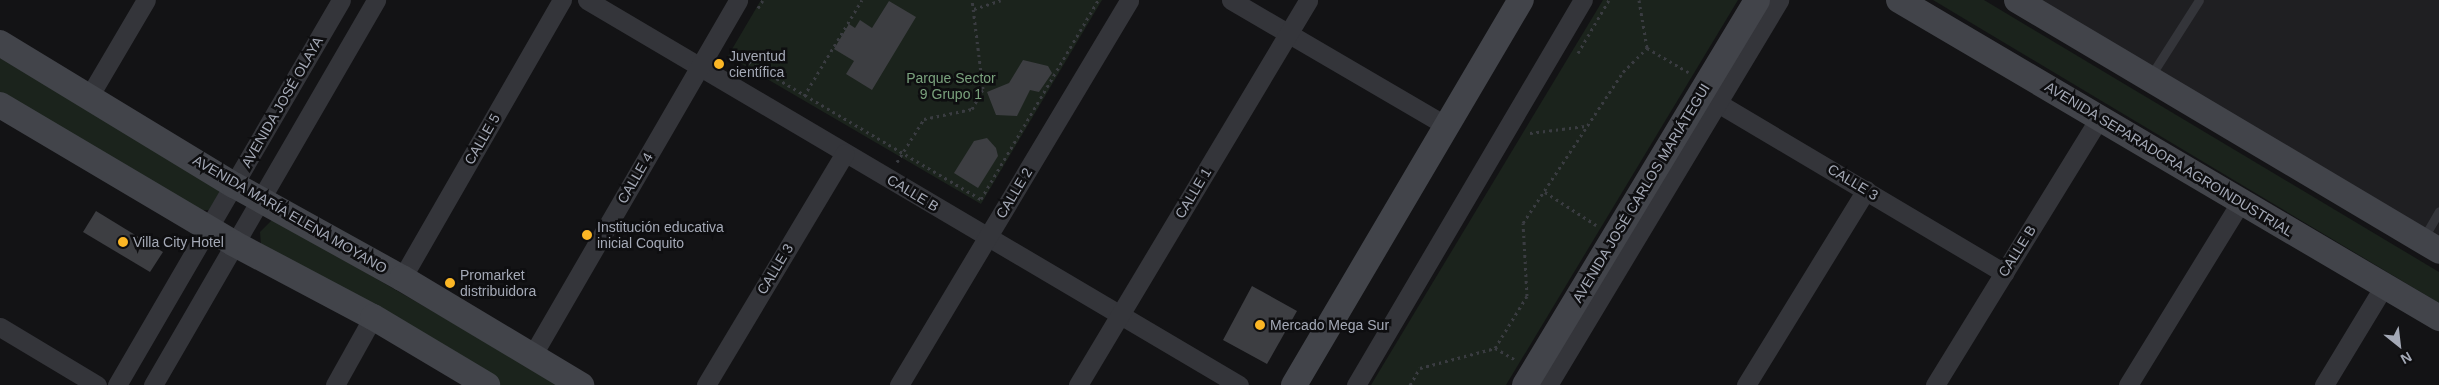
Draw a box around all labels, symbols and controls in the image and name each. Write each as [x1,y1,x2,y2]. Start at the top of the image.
street label: AVENIDA JOSÉ OLAYA [237,33,327,171]
place label: Juventud científica [729,48,786,80]
marker: Juventud científica [713,58,725,70]
park label: Parque Sector 9 Grupo 1 [906,70,996,102]
street label: AVENIDA SEPARADORA AGROINDUSTRIAL [2041,77,2297,241]
street label: AVENIDA JOSÉ CARLOS MARIÁTEGUI [1569,80,1713,306]
street label: CALLE 5 [461,111,503,167]
street label: CALLE 4 [614,150,656,206]
street label: AVENIDA MARÍA ELENA MOYANO [189,151,391,277]
street label: CALLE 3 [1825,160,1881,204]
street label: CALLE 2 [992,165,1036,221]
street label: CALLE 1 [1171,165,1215,221]
street label: CALLE B [884,171,942,215]
place label: Institución educativa inicial Coquito [597,219,724,252]
street label: CALLE B [1995,222,2039,280]
marker: Institución educativa inicial Coquito [581,229,593,241]
place label: Villa City Hotel [133,234,224,250]
marker: Villa City Hotel [117,236,129,248]
street label: CALLE 3 [753,241,797,297]
place label: Promarket distribuidora [460,267,536,300]
marker: Promarket distribuidora [444,277,456,289]
place label: Mercado Mega Sur [1270,317,1389,333]
marker: Mercado Mega Sur [1254,319,1266,331]
north arrow [2374,320,2424,370]
text: N [2398,349,2415,368]

